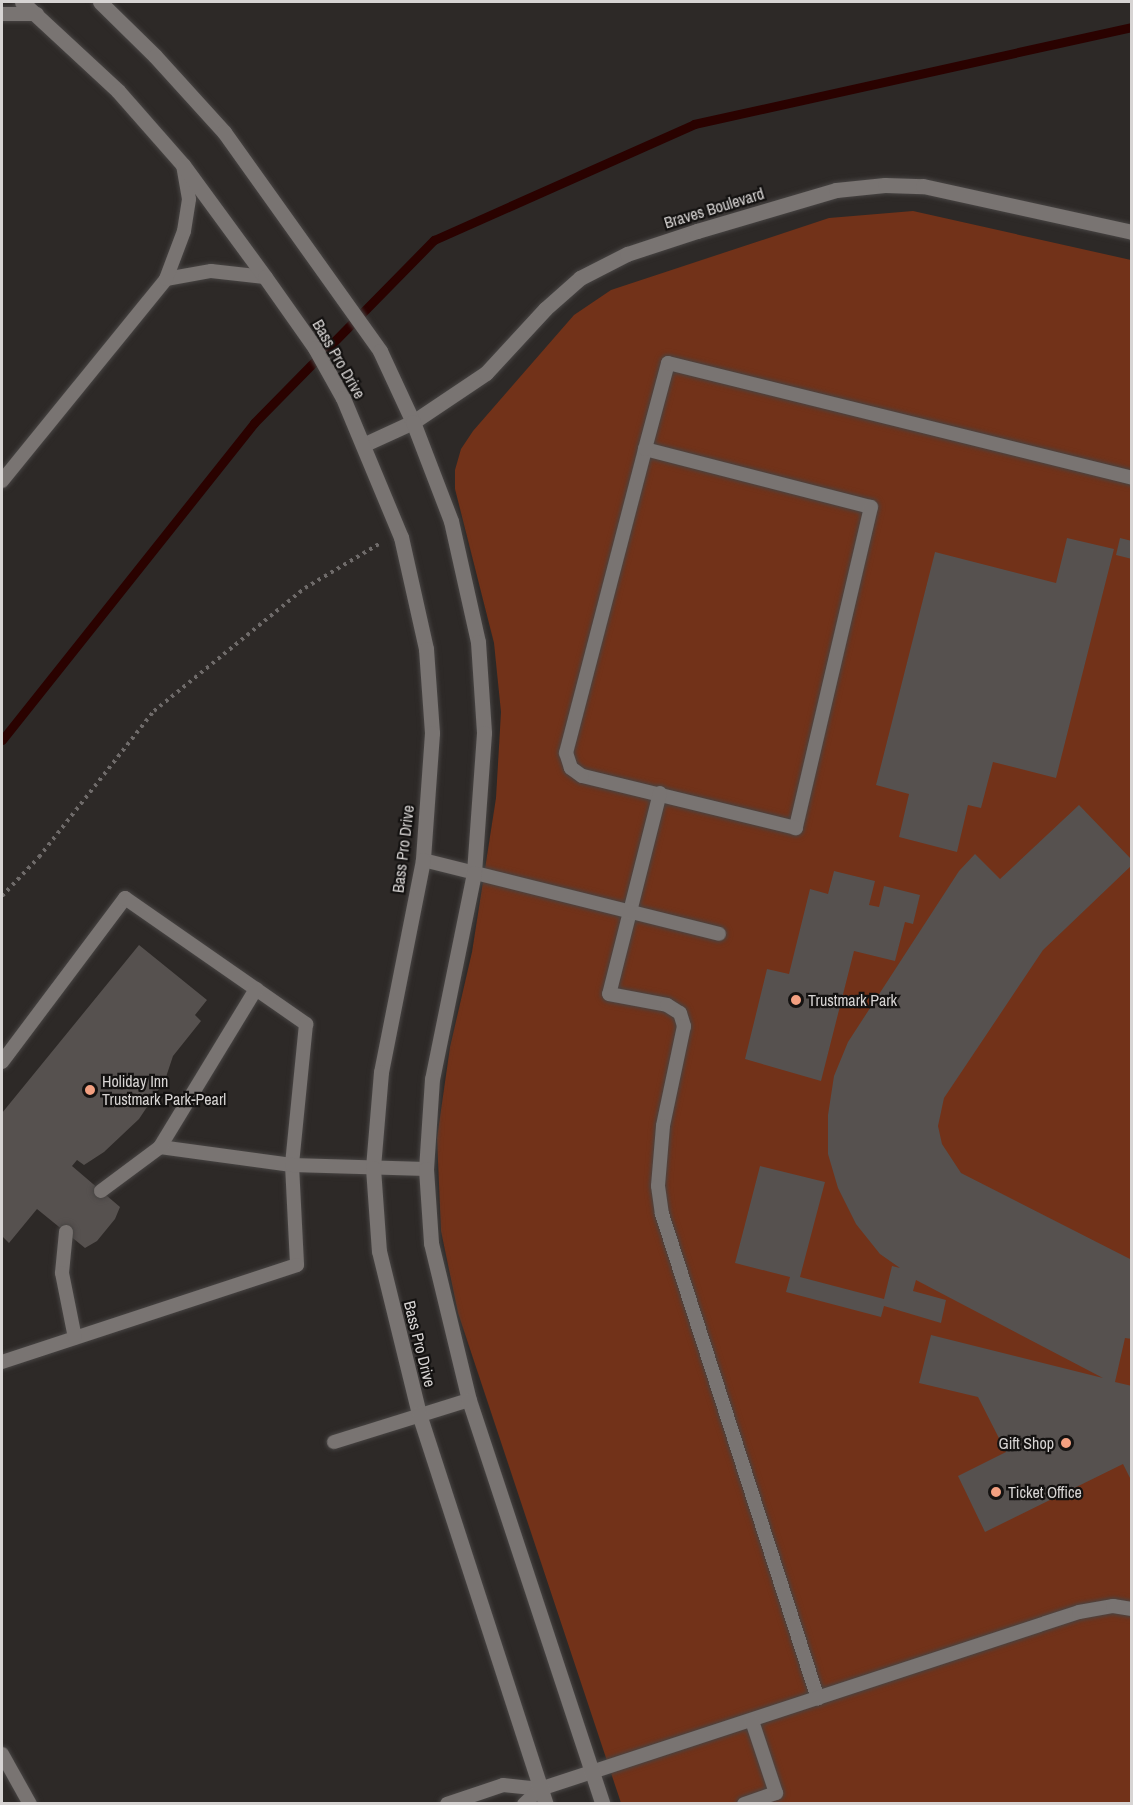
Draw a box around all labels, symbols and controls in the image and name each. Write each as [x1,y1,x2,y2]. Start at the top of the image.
street label: Braves Boulevard [662,184,766,232]
street label: Bass Pro Drive [309,316,369,402]
street label: Bass Pro Drive [388,804,418,894]
place label: Trustmark Park [808,990,897,1010]
marker: Trustmark Park [789,993,803,1007]
place label: Holiday Inn Trustmark Park-Pearl [102,1071,226,1109]
marker: Holiday Inn Trustmark Park-Pearl [83,1083,97,1097]
street label: Bass Pro Drive [400,1299,440,1389]
place label: Gift Shop [999,1433,1054,1453]
marker: Gift Shop [1059,1436,1073,1450]
place label: Ticket Office [1008,1482,1082,1502]
marker: Ticket Office [989,1485,1003,1499]

